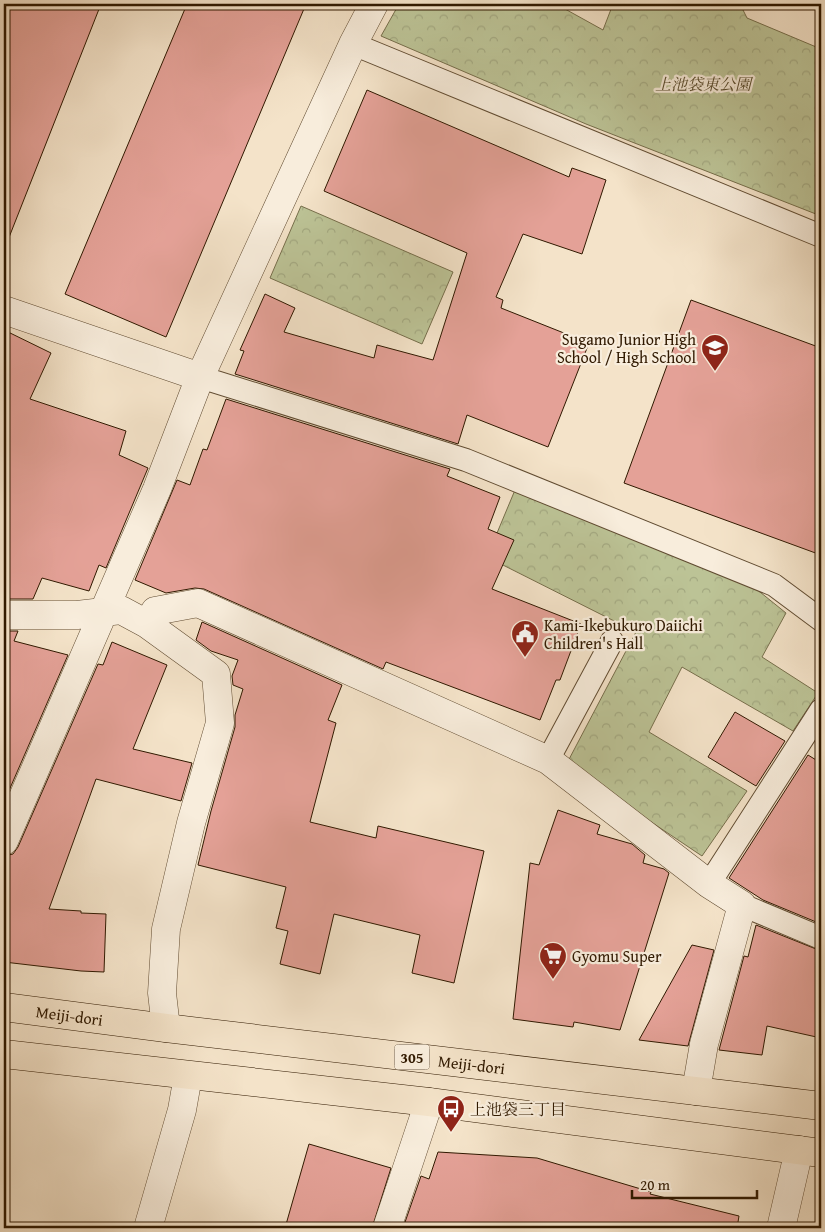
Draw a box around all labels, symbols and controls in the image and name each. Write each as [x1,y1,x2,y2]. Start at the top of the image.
park label: 上池袋東公園 [655,72,754,96]
place label: Sugamo Junior High School / High School [557,327,697,369]
school or university icon: Sugamo Junior High School / High School [700,333,730,372]
place label: Kami-Ikebukuro Daiichi Children's Hall [544,613,703,655]
public building icon: Kami-Ikebukuro Daiichi Children's Hall [510,619,540,658]
supermarket icon: Gyomu Super [538,941,568,980]
place label: Gyomu Super [572,944,662,968]
street label: Meiji-dori [35,999,105,1032]
road number: 305 [394,1044,430,1070]
street label: Meiji-dori [437,1048,507,1080]
bus stop icon: 上池袋三丁目 [436,1094,466,1133]
place label: 上池袋三丁目 [470,1097,566,1121]
scale bar [632,1167,758,1199]
text: 20 m [640,1174,671,1195]

